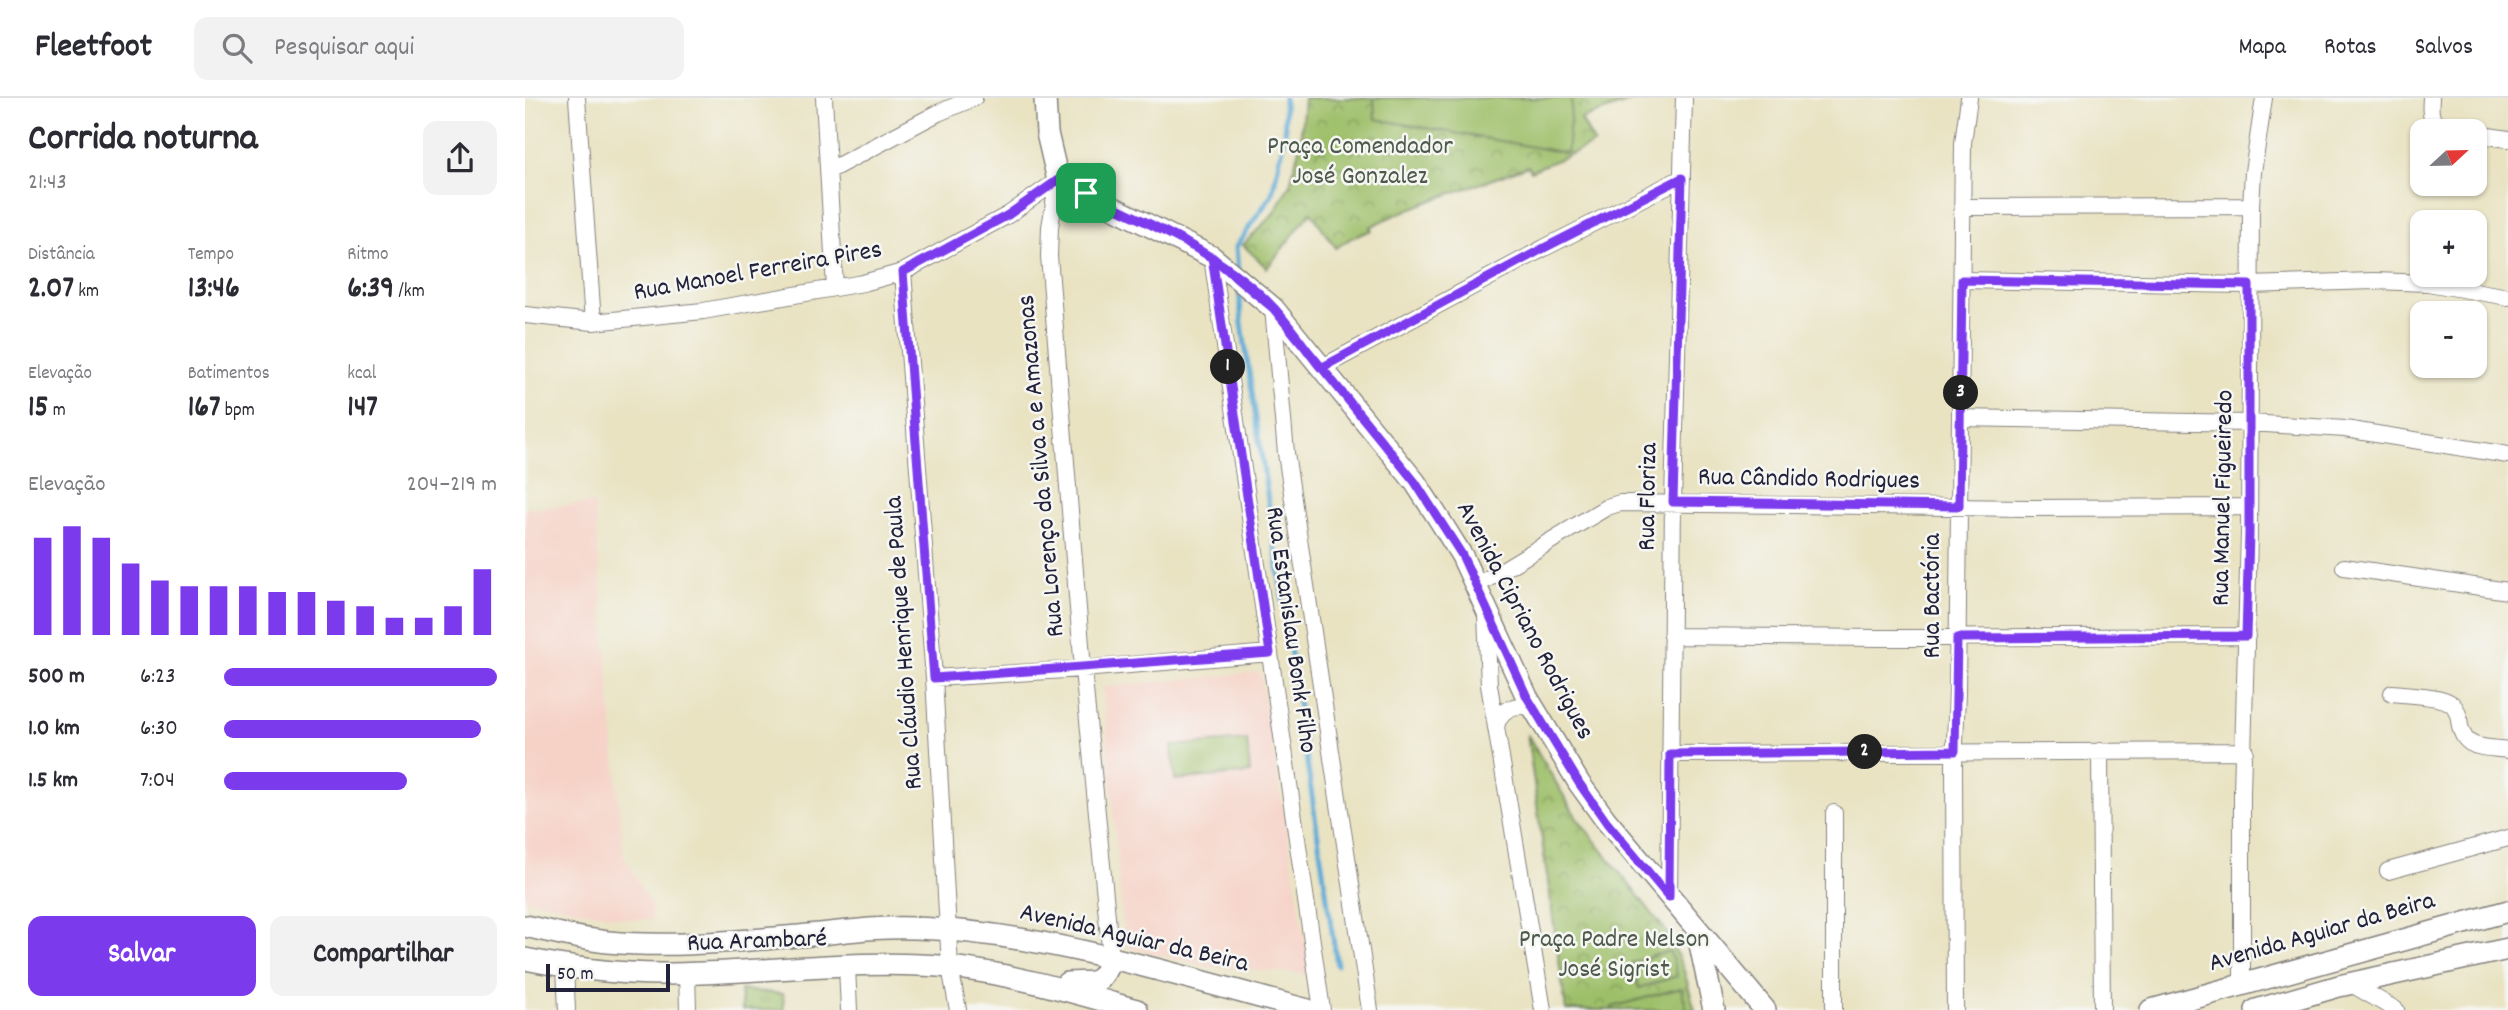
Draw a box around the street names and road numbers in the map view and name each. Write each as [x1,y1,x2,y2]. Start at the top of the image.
street label: Rua Manoel Ferreira Pires [631,232,885,312]
street label: Rua Lorenço da Silva a e Amazonas [1009,293,1075,639]
street label: Rua Manuel Figueiredo [2204,390,2244,606]
street label: Rua Floriza [1630,442,1668,551]
street label: Rua Cândido Rodrigues [1698,460,1920,500]
street label: Rua Cláudio Henrique de Paula [876,494,934,791]
street label: Avenida Cipriano Rodrigues [1445,495,1603,747]
street label: Rua Estanislau Bonk Filho [1254,504,1326,756]
street label: Rua Bactória [1915,533,1952,658]
street label: Avenida Aguiar da Beira [2205,883,2440,983]
street label: Avenida Aguiar da Beira [1016,895,1253,983]
street label: Rua Arambaré [686,921,828,963]

